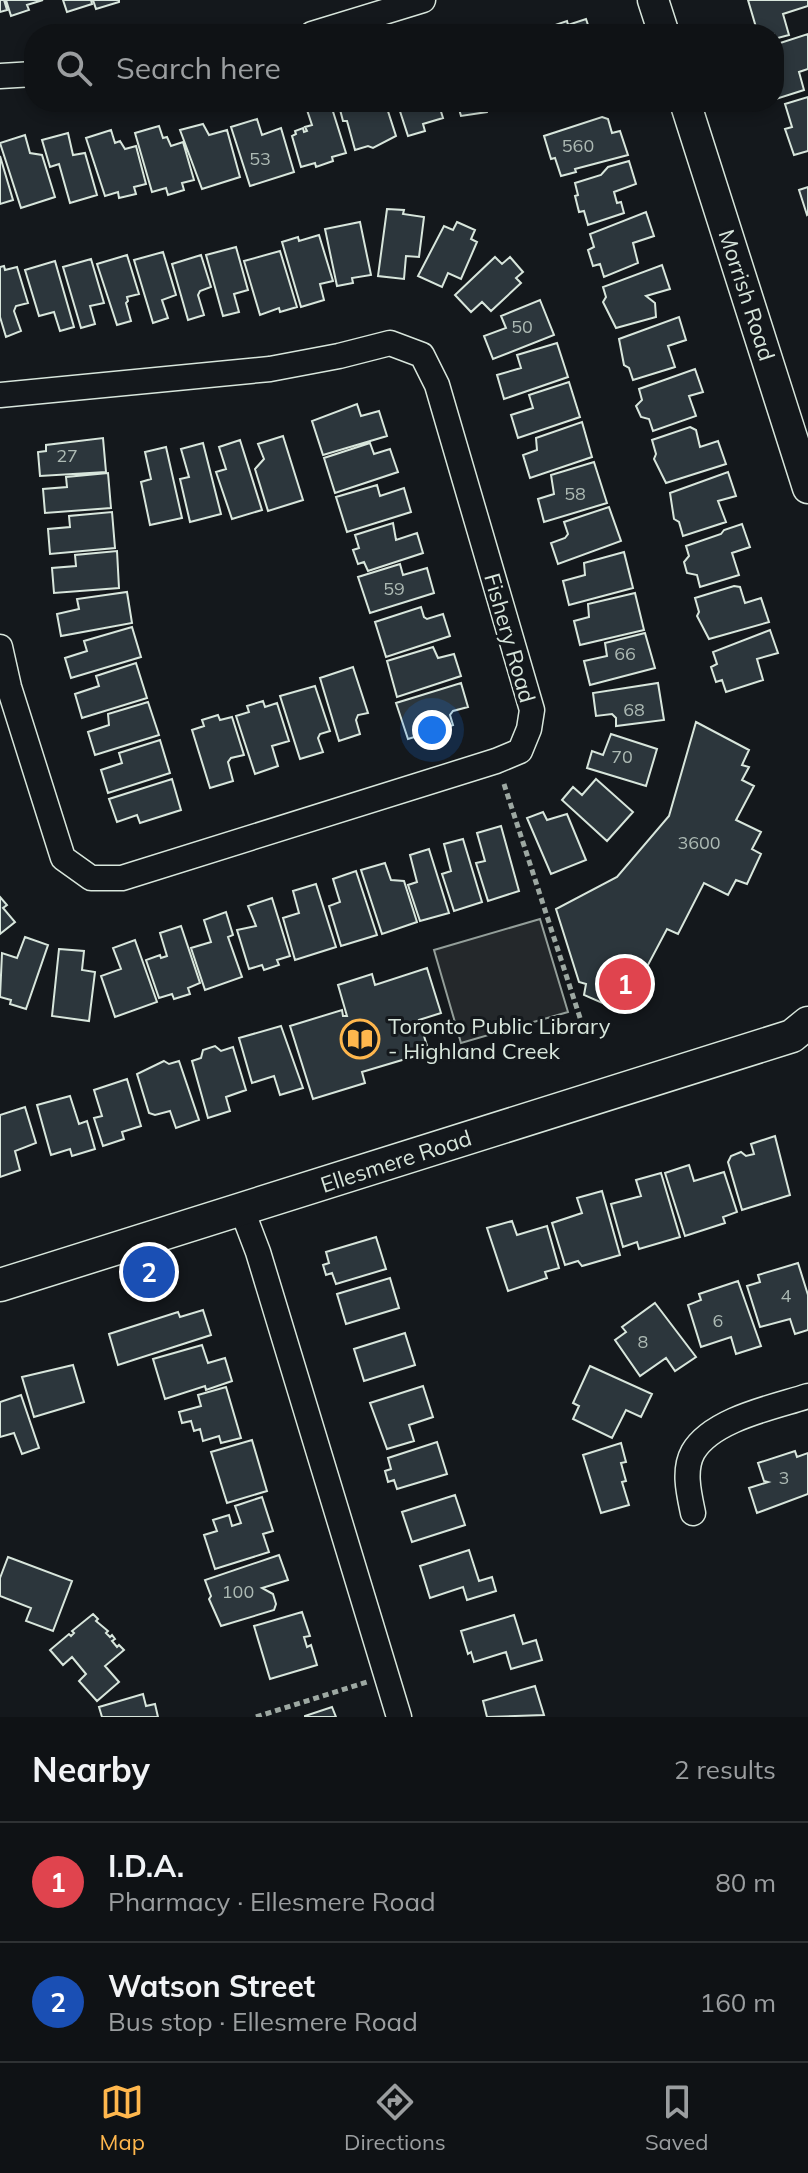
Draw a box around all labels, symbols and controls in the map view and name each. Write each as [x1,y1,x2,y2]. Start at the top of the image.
search box [24,24,784,112]
icon: search [52,46,96,90]
text: Search here [116,49,281,87]
house number: 560 [562,134,594,157]
house number: 53 [249,147,271,170]
street label: Morrish Road [713,226,781,364]
house number: 50 [511,315,533,338]
house number: 27 [56,444,78,467]
house number: 58 [564,482,586,505]
street label: Fishery Road [478,570,542,706]
house number: 59 [383,577,405,600]
house number: 66 [614,642,636,665]
house number: 68 [623,698,645,721]
your location [412,710,452,750]
house number: 70 [611,745,633,768]
house number: 3600 [677,831,721,854]
pin: 1 [599,954,651,1014]
place label: Toronto Public Library - Highland Creek [388,1012,611,1065]
library icon: Toronto Public Library - Highland Creek [339,1018,381,1060]
street label: Ellesmere Road [317,1123,475,1199]
pin: 2 [123,1242,175,1302]
house number: 4 [781,1284,792,1307]
house number: 6 [713,1309,723,1332]
house number: 8 [638,1330,648,1353]
house number: 3 [779,1466,789,1489]
house number: 100 [222,1580,254,1603]
text: Nearby [32,1748,150,1791]
text: 2 results [674,1753,776,1786]
text: I.D.A. [108,1847,184,1885]
text: 1 [50,1866,66,1899]
text: 80 m [715,1866,776,1899]
text: Pharmacy · Ellesmere Road [108,1885,436,1918]
text: Watson Street [108,1967,315,2005]
text: 2 [50,1986,66,2019]
text: 160 m [700,1986,776,2019]
text: Bus stop · Ellesmere Road [108,2005,418,2038]
tab: Map [100,2080,145,2156]
tab: Directions [344,2080,446,2156]
tab: Saved [645,2080,708,2156]

